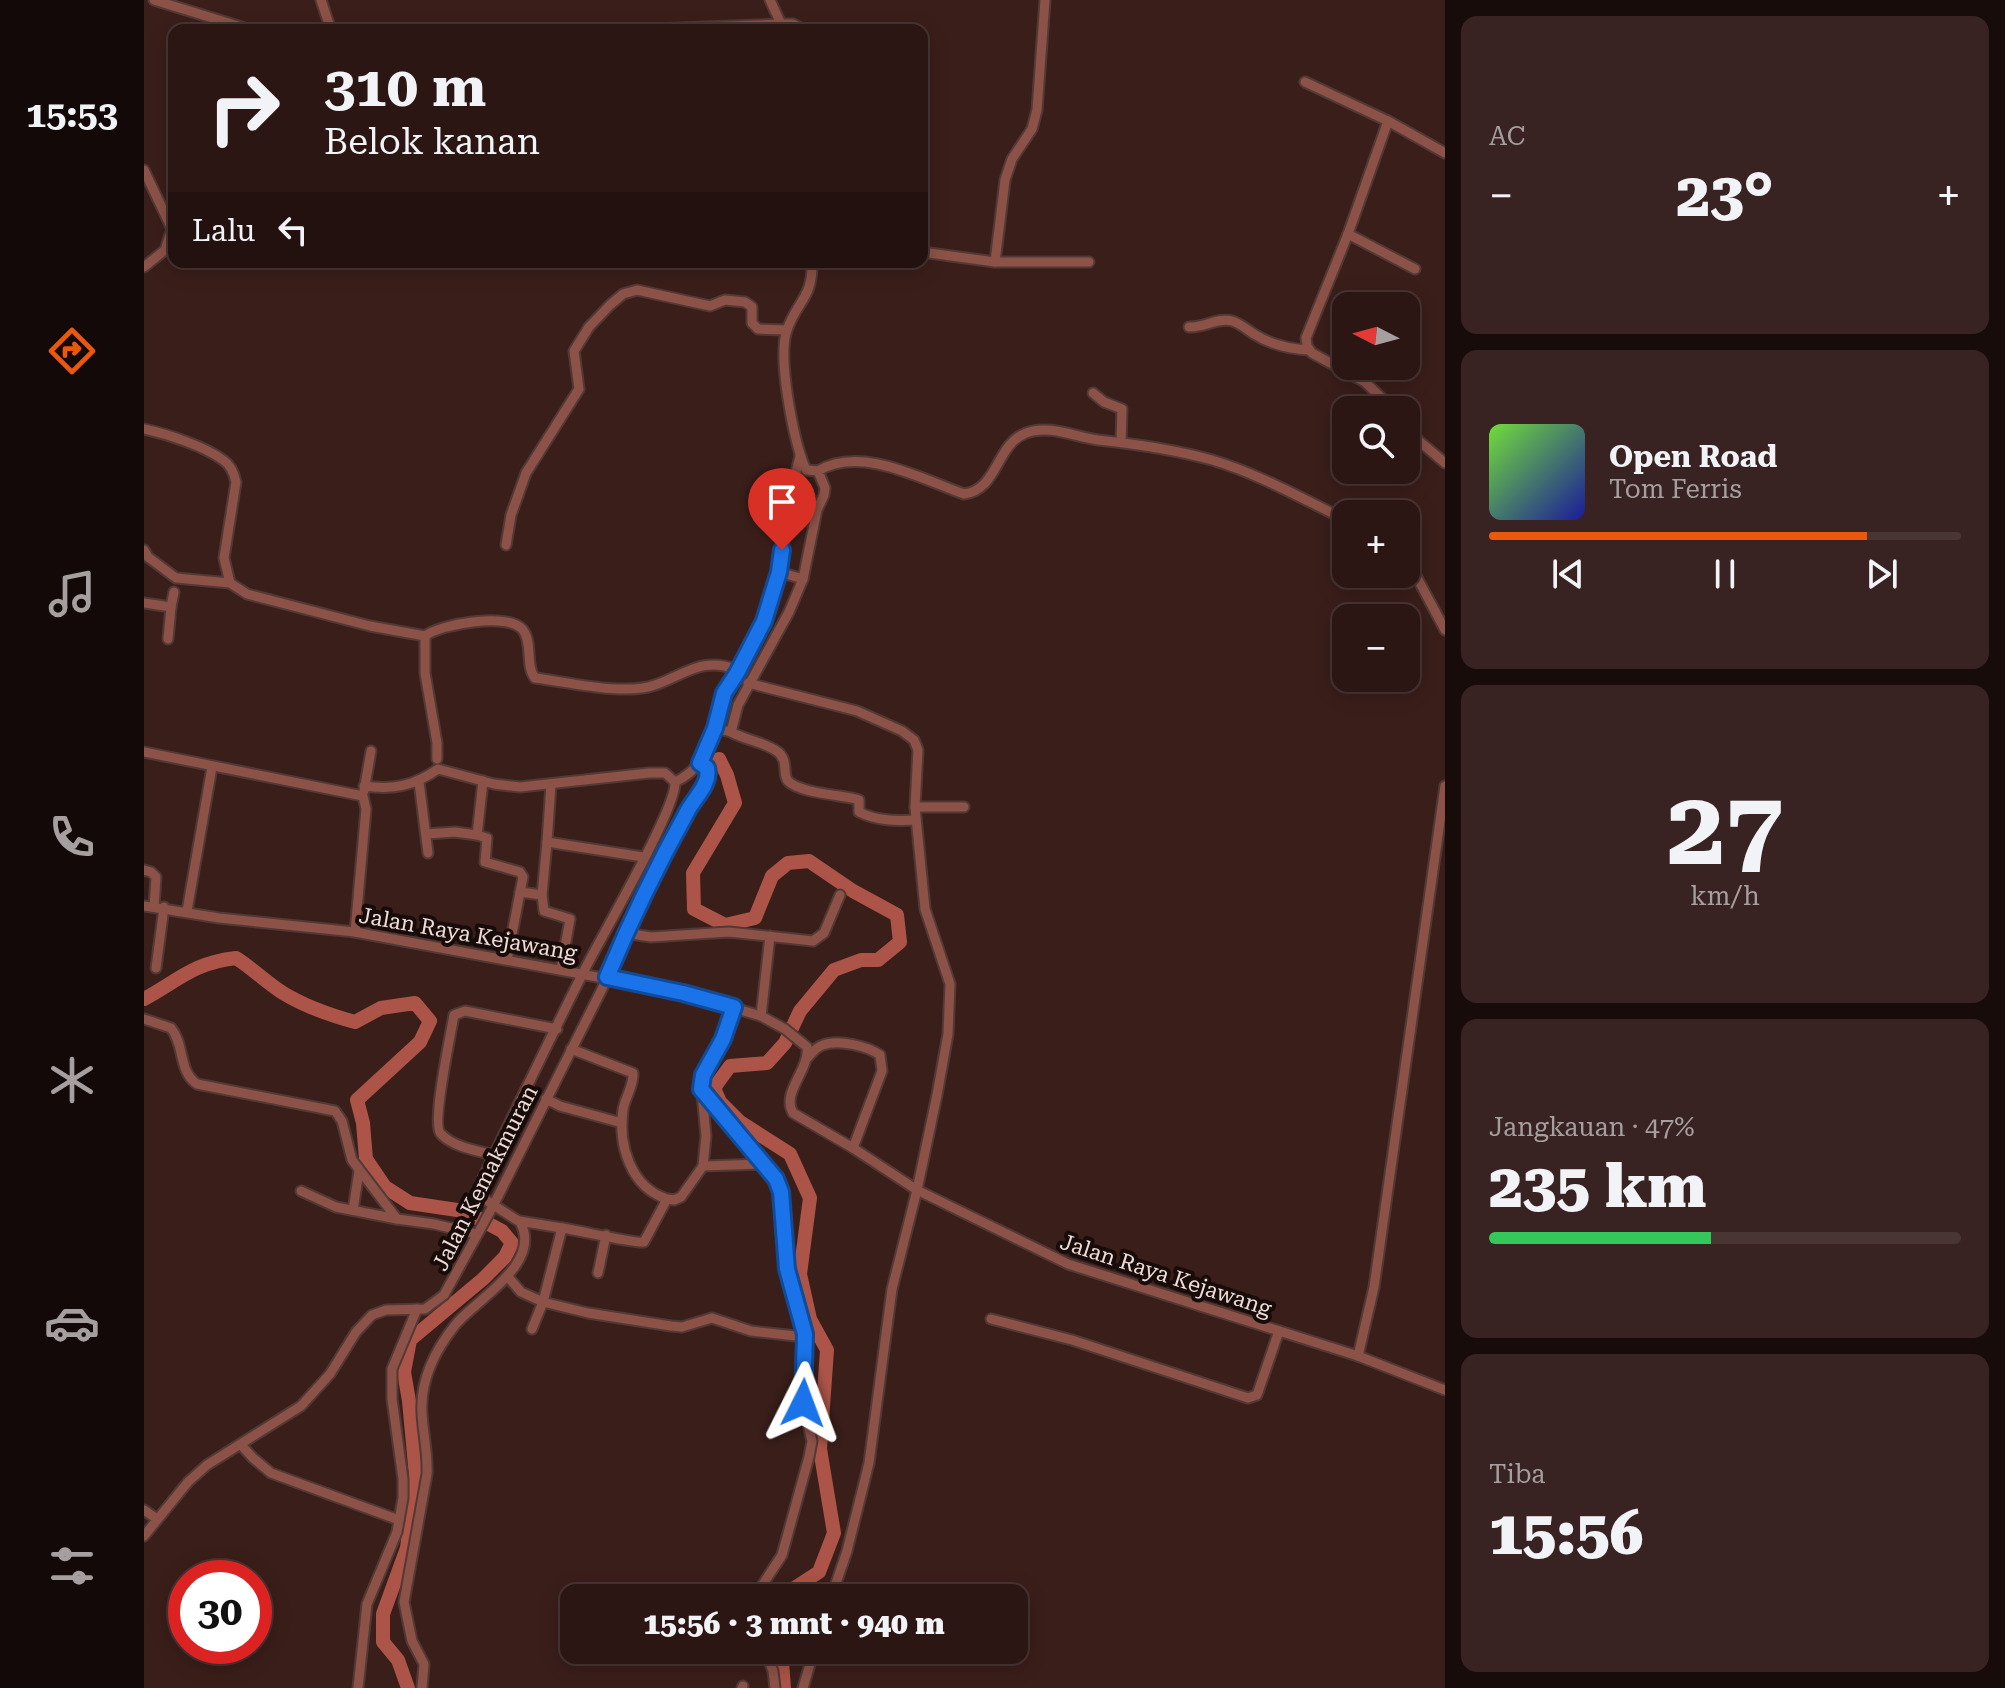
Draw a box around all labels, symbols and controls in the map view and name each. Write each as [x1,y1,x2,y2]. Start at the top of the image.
text: 310 m [324,54,486,120]
icon: right [192,56,296,160]
text: 15:53 [26,94,118,136]
text: Belok kanan [324,121,540,163]
text: AC [1489,121,1525,151]
text: 23° [1676,160,1774,231]
text: − [1489,170,1514,222]
text: + [1936,170,1961,222]
icon: left [271,208,315,252]
text: Lalu [192,213,255,248]
north arrow [1332,292,1420,380]
map controls [1332,292,1420,692]
icon: directions [44,323,100,379]
button: search [1332,396,1420,484]
text: Open Road [1609,439,1777,474]
pin [748,468,816,550]
text: Tom Ferris [1609,474,1742,504]
icon: arrive [760,480,804,524]
button: + [1332,500,1420,588]
icon: previous [1546,552,1590,596]
icon: pause [1703,552,1747,596]
icon: next [1860,552,1904,596]
icon: music [44,566,100,622]
button: − [1332,604,1420,692]
text: 27 [1667,768,1783,889]
icon: phone [44,809,100,865]
text: km/h [1690,881,1760,911]
street label: Jalan Raya Kejawang [357,903,579,966]
icon: climate [44,1052,100,1108]
street label: Jalan Kemakmuran [427,1081,543,1275]
text: Jangkauan · 47% [1489,1112,1694,1142]
text: 235 km [1489,1151,1706,1222]
street label: Jalan Raya Kejawang [1057,1229,1275,1321]
icon: car [44,1295,100,1351]
position arrow [761,1361,845,1445]
text: Tiba [1489,1459,1545,1489]
text: 15:56 [1489,1498,1643,1569]
icon: filters [44,1538,100,1594]
speed limit sign: 30 [168,1560,272,1664]
text: 15:56 · 3 mnt · 940 m [643,1606,945,1641]

